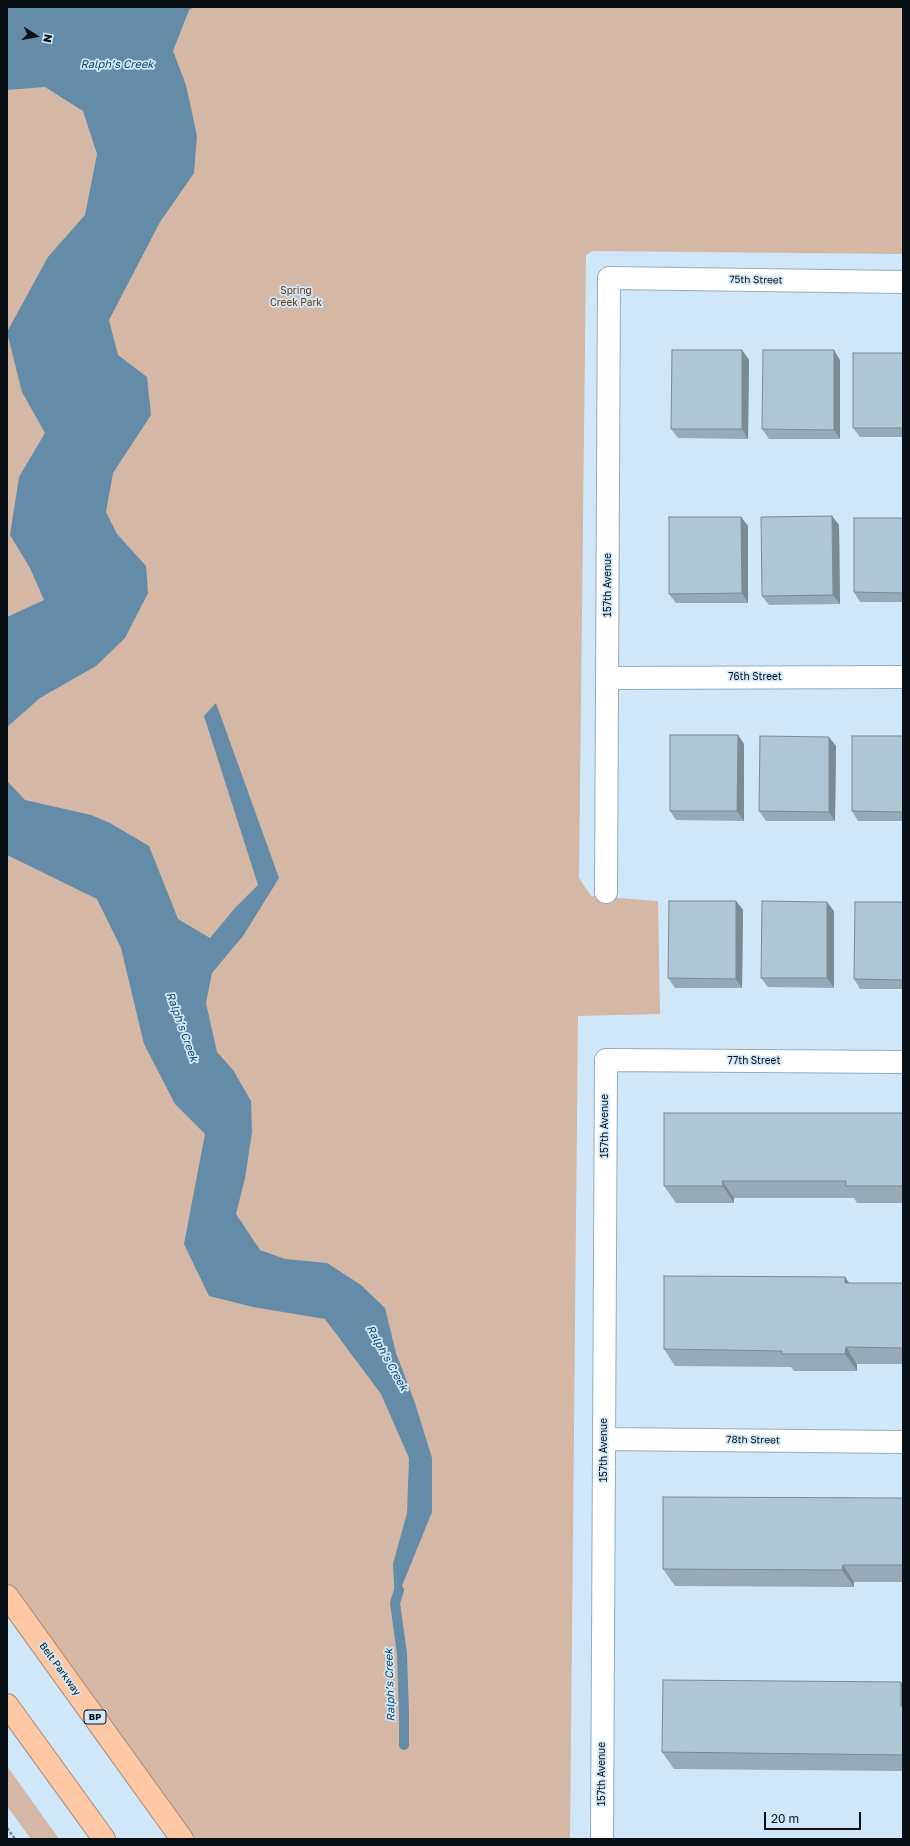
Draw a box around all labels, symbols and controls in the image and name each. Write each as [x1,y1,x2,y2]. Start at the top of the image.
north arrow [16,16,56,56]
text: N [41,33,55,44]
water label: Ralph’s Creek [80,58,154,72]
street label: 75th Street [729,274,783,286]
park label: Spring Creek Park [270,285,322,308]
street label: 157th Avenue [602,553,614,617]
street label: 76th Street [728,671,782,683]
water label: Ralph’s Creek [163,990,201,1064]
street label: 77th Street [728,1055,780,1067]
street label: 157th Avenue [599,1094,611,1158]
water label: Ralph’s Creek [364,1323,410,1393]
street label: 157th Avenue [598,1418,610,1482]
street label: 78th Street [726,1434,780,1446]
street label: Belt Parkway [37,1640,83,1698]
water label: Ralph’s Creek [382,1648,398,1722]
road number: BP [84,1710,106,1724]
street label: 157th Avenue [596,1742,608,1806]
scale bar [766,1804,863,1830]
text: 20 m [771,1811,799,1826]

